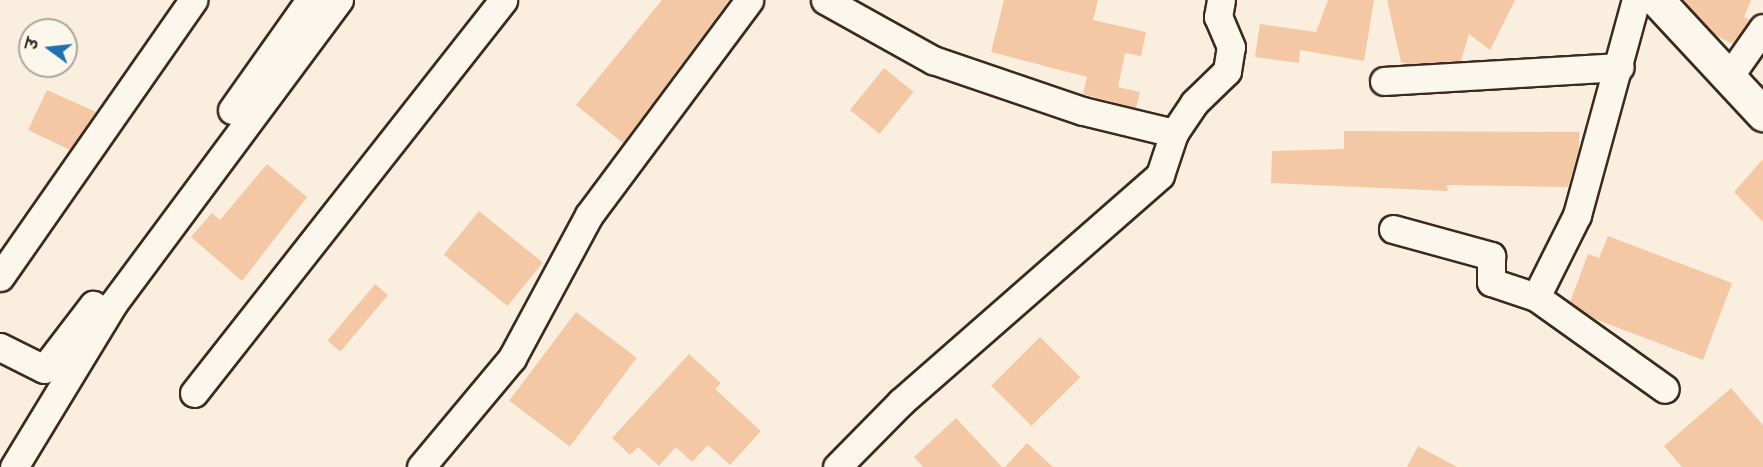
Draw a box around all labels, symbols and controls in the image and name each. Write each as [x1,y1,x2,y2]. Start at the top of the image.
north arrow [18,18,78,78]
text: उ [22,36,43,51]

